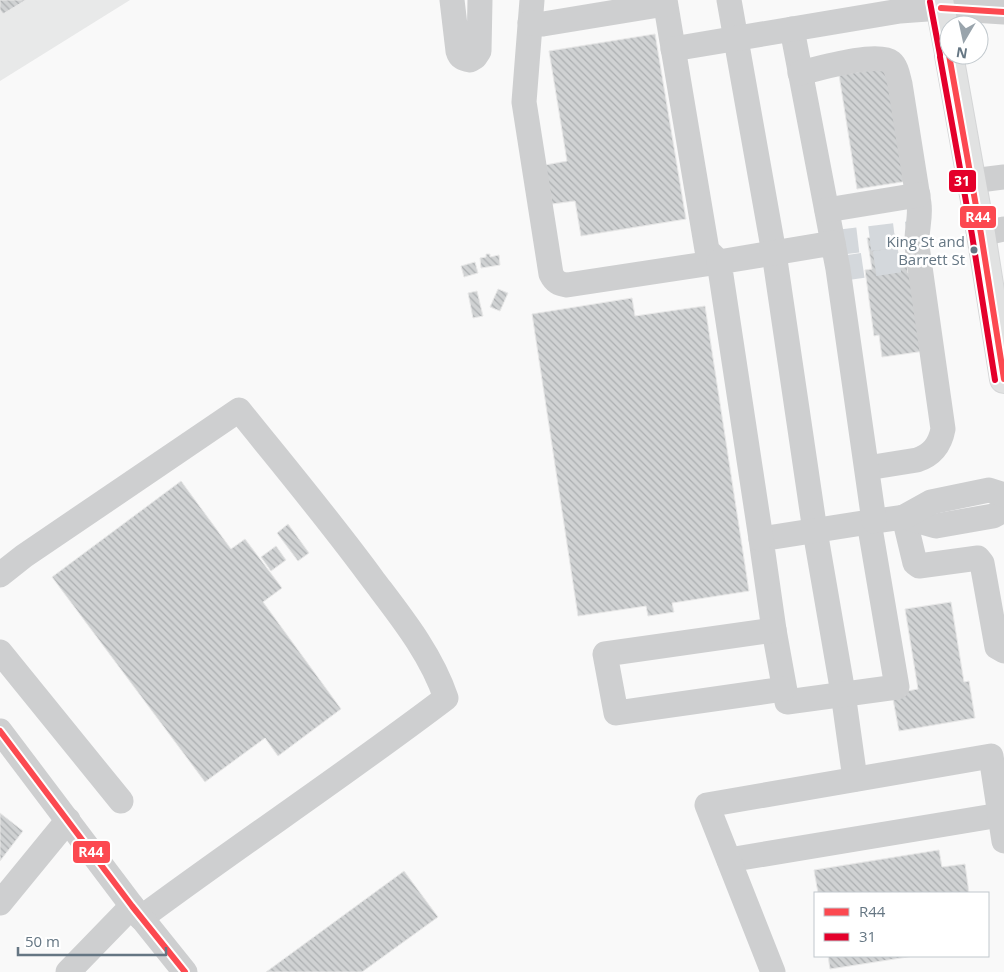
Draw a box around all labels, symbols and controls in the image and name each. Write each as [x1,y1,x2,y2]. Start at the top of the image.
north arrow [939,15,989,65]
text: N [955,43,969,64]
line badge: 31 [948,169,977,193]
text: 31 [954,171,970,190]
line badge: R44 [959,205,997,229]
text: R44 [965,207,991,226]
place label: King St and Barrett St [887,231,965,269]
marker: King St and Barrett St [969,245,979,255]
line badge: R44 [72,840,111,864]
text: R44 [78,842,104,861]
legend [814,892,989,957]
text: R44 [859,901,886,921]
scale bar [18,924,165,956]
text: 31 [859,926,876,946]
text: 50 m [25,931,60,951]

